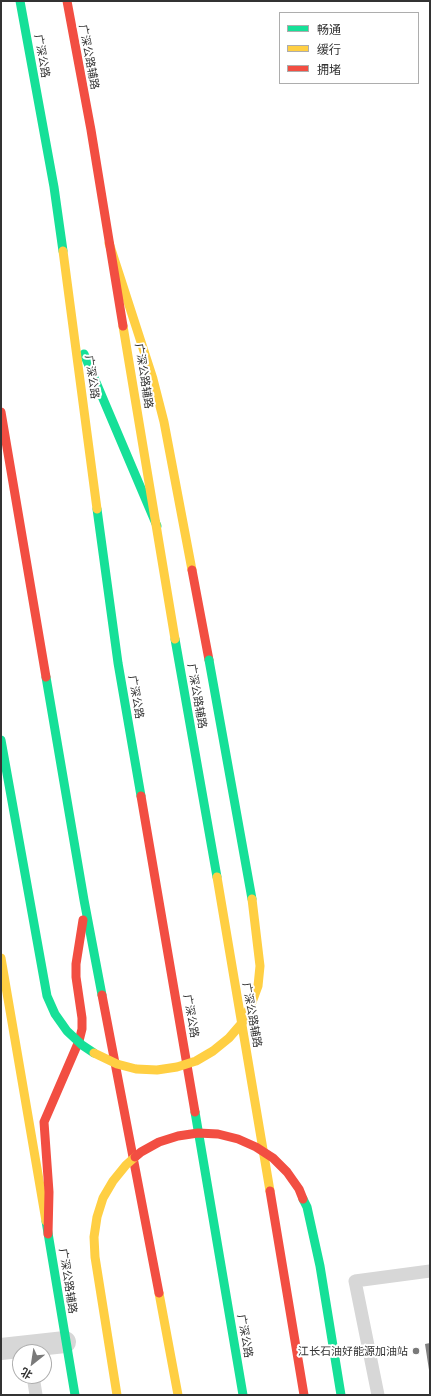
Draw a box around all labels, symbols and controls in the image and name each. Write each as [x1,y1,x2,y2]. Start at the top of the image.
legend [279,12,419,84]
street label: 广深公路辅路 [76,23,102,91]
text: 畅通 [317,23,341,36]
street label: 广深公路 [32,33,52,79]
text: 缓行 [317,43,341,56]
text: 拥堵 [317,63,341,76]
street label: 广深公路辅路 [132,342,156,410]
street label: 广深公路 [82,354,102,400]
street label: 广深公路辅路 [185,662,209,730]
street label: 广深公路 [126,674,146,720]
street label: 广深公路辅路 [240,981,264,1049]
street label: 广深公路 [181,993,201,1039]
street label: 广深公路辅路 [56,1247,80,1315]
street label: 广深公路 [235,1313,255,1359]
north arrow [12,1344,52,1384]
place label: 江长石油好能源加油站 [298,1344,408,1358]
marker: 江长石油好能源加油站 [411,1346,421,1356]
text: 北 [19,1366,34,1381]

